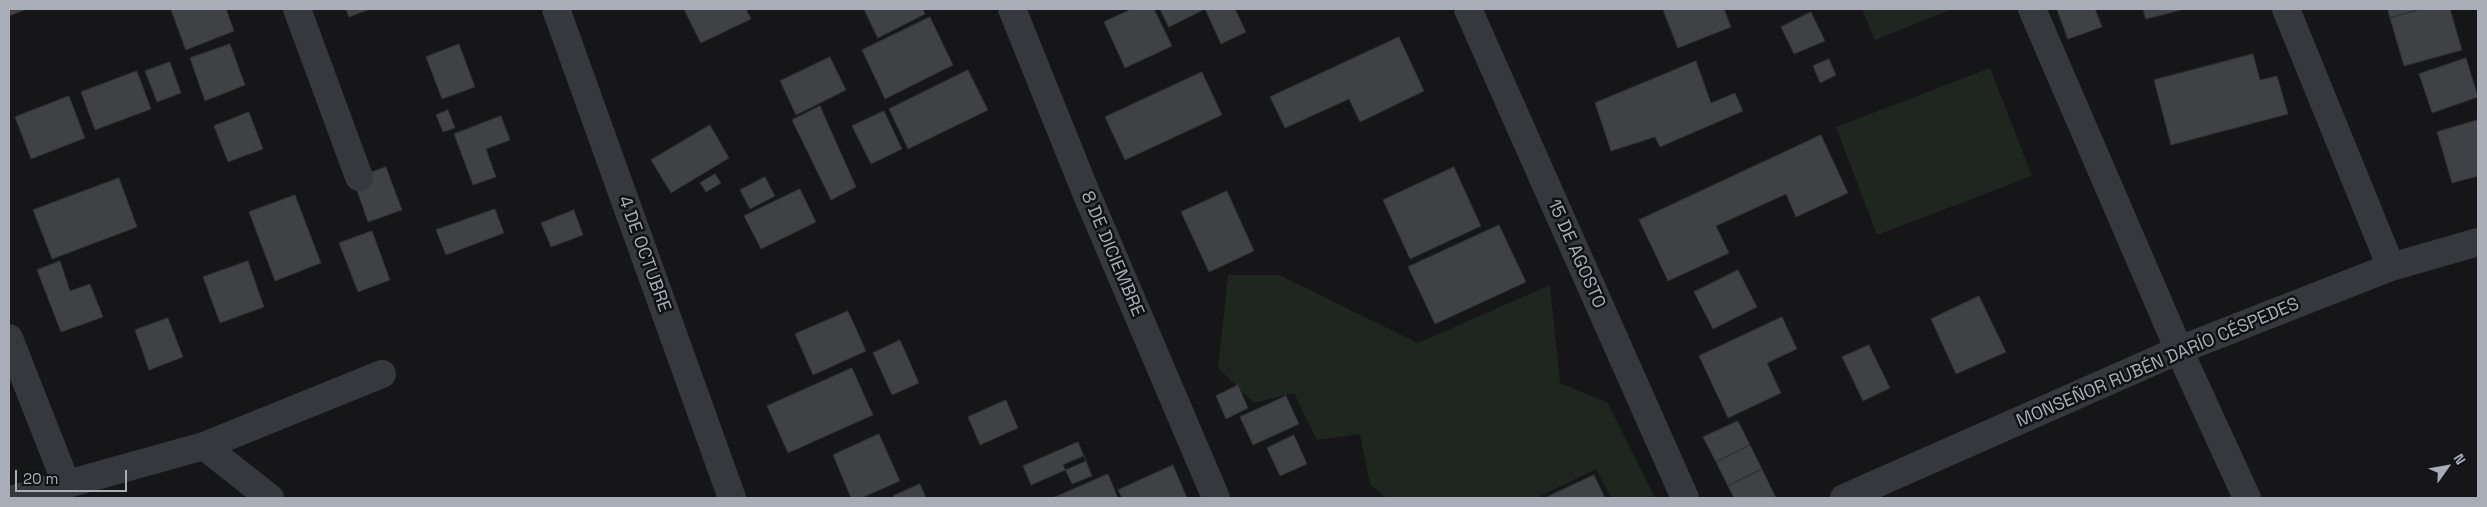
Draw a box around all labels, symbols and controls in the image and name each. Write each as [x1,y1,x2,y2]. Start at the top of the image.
street label: 8 DE DICIEMBRE [1076,188,1148,320]
street label: 4 DE OCTUBRE [613,193,675,315]
street label: 15 DE AGOSTO [1542,196,1610,312]
street label: MONSEÑOR RUBÉN DARÍO CÉSPEDES [2013,293,2303,433]
north arrow [2422,442,2472,492]
text: N [2450,450,2470,468]
scale bar [18,460,130,492]
text: 20 m [23,469,58,488]

